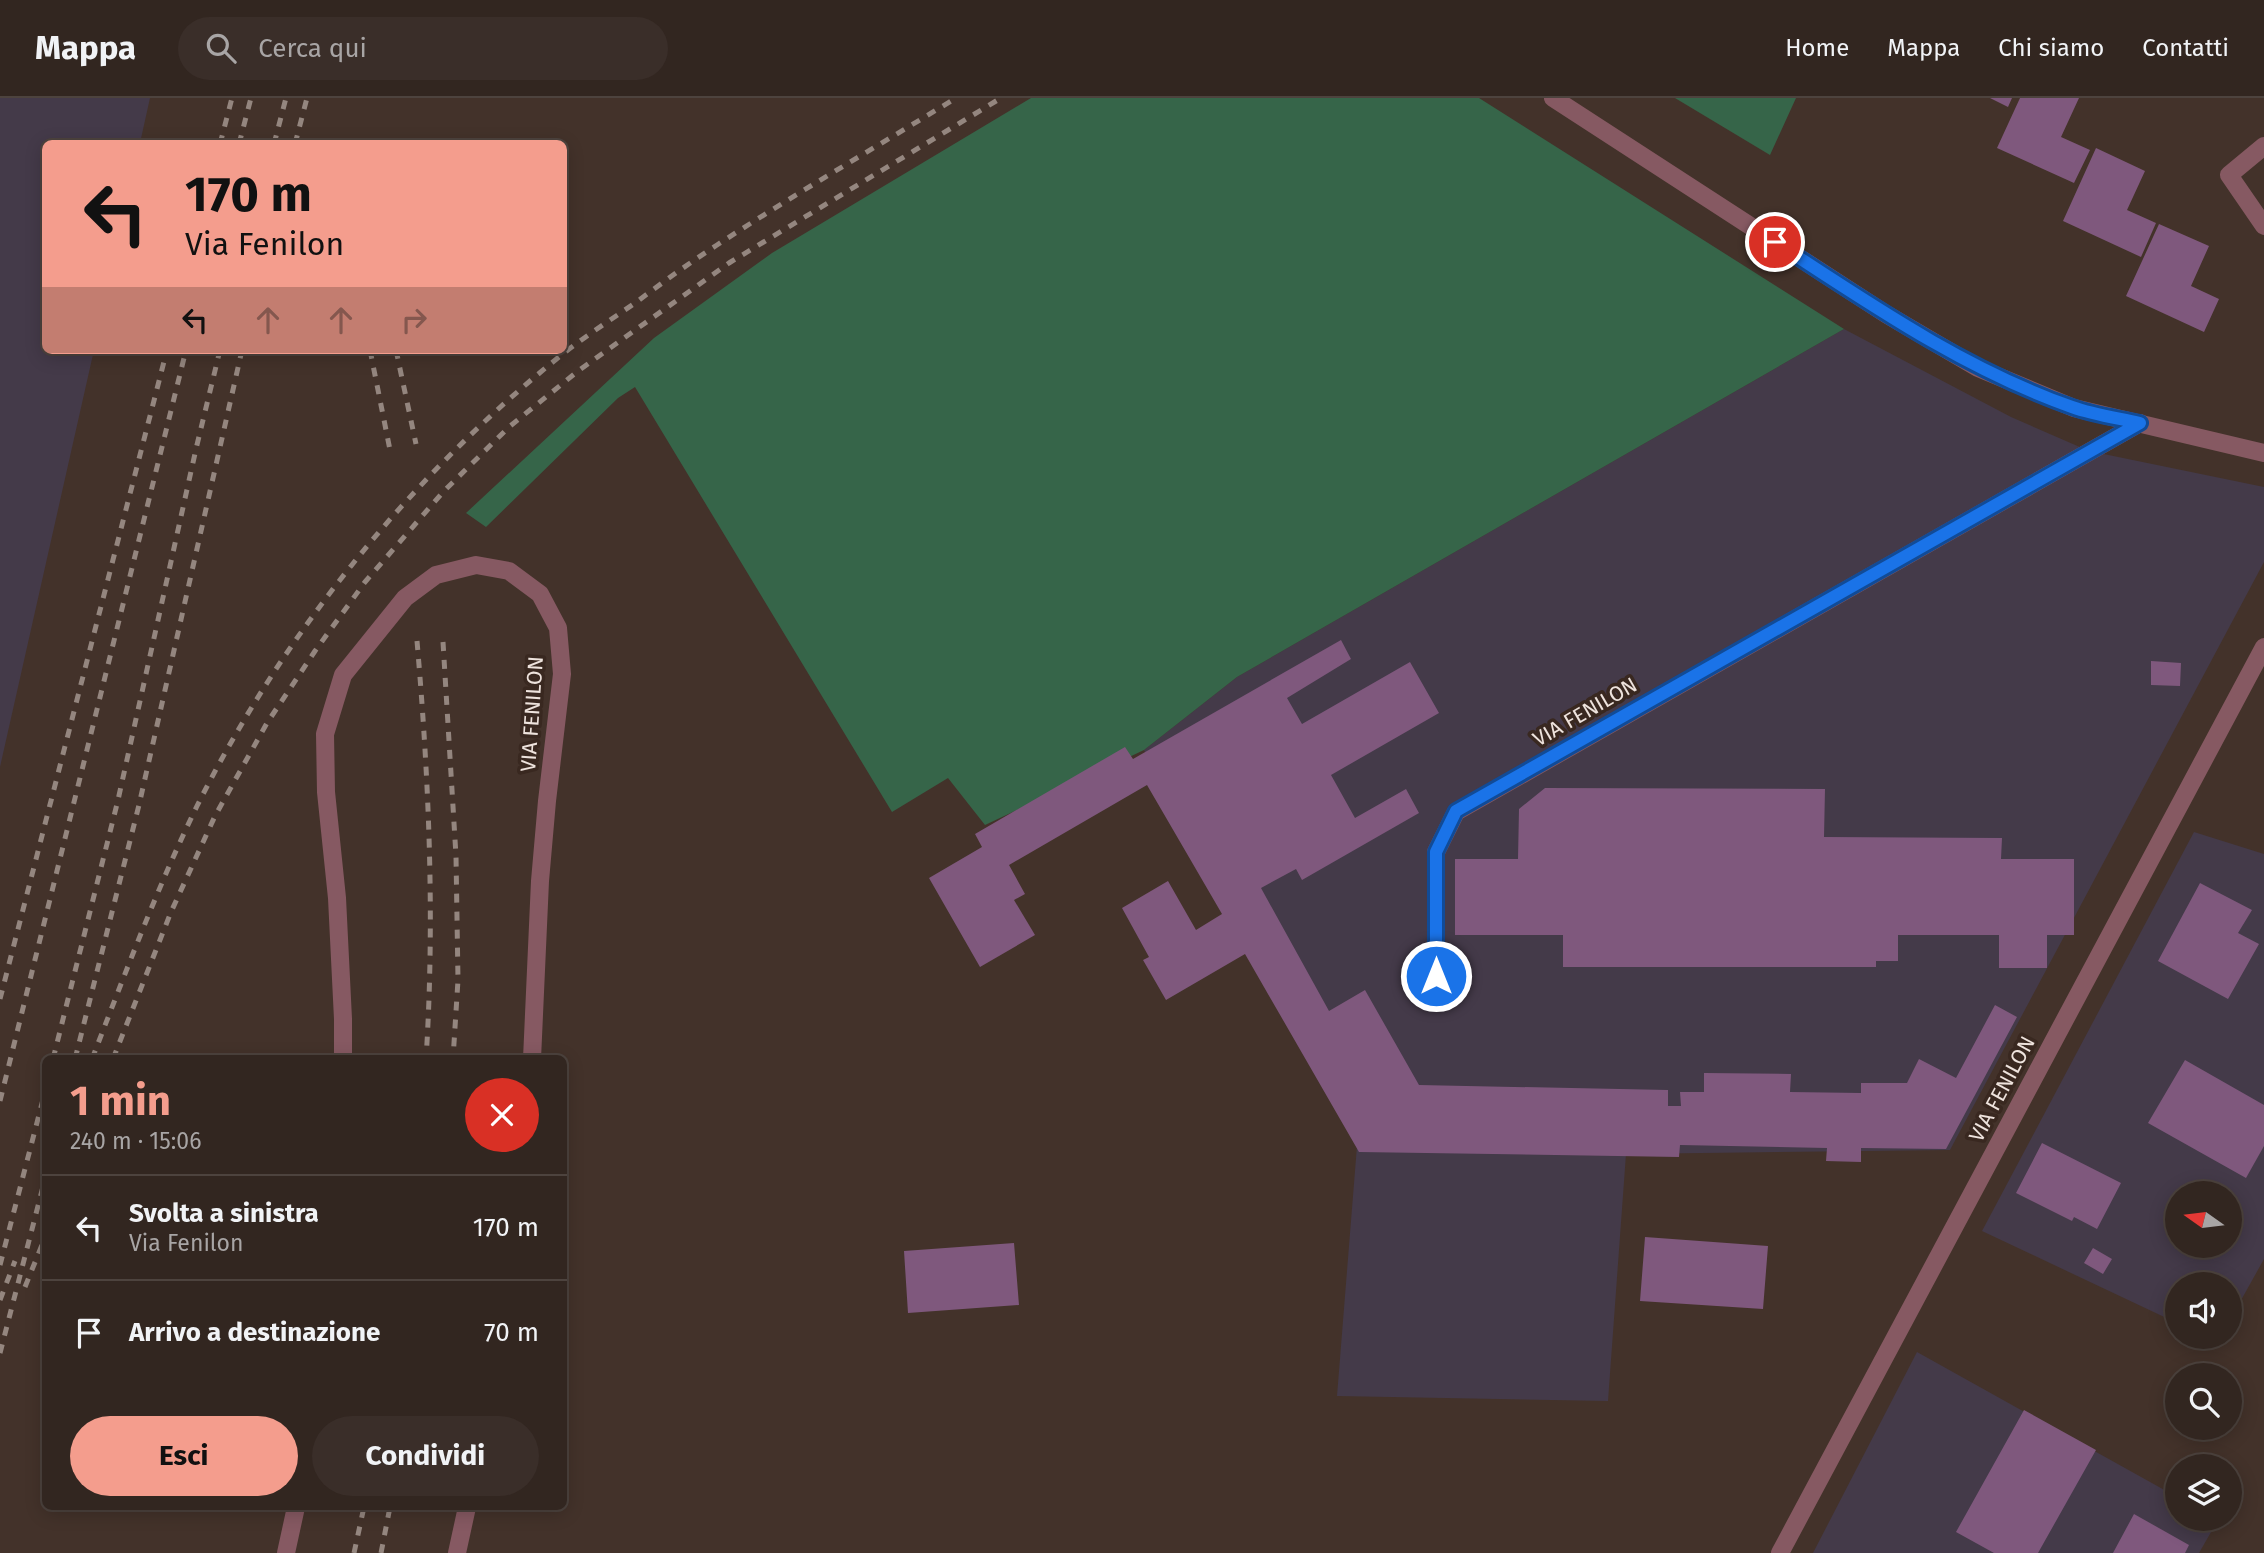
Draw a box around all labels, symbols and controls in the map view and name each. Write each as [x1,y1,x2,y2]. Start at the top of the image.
search box [178,17,668,80]
text: Mappa [35,28,136,68]
icon: search [202,29,240,67]
text: Cerca qui [258,33,367,64]
text: Home [1785,34,1849,62]
text: Mappa [1887,34,1960,62]
text: Chi siamo [1998,34,2104,62]
text: Contatti [2142,34,2229,62]
text: 170 m [185,165,312,224]
icon: left [70,168,161,259]
pin [1745,212,1805,272]
icon: arrive [1756,223,1794,261]
text: Via Fenilon [185,225,344,263]
icon: left [176,301,214,339]
icon: ahead [249,301,287,339]
icon: ahead [322,301,360,339]
icon: right [395,301,433,339]
street label: VIA FENILON [515,655,549,773]
street label: VIA FENILON [1528,672,1642,752]
position arrow [1399,939,1473,1013]
street label: VIA FENILON [1963,1032,2041,1146]
text: 1 min [70,1076,171,1126]
button: close [465,1078,539,1152]
text: 240 m · 15:06 [70,1127,201,1155]
north arrow [2165,1181,2242,1258]
map controls [2165,1181,2242,1531]
text: Svolta a sinistra [129,1198,319,1229]
icon: left [70,1209,108,1247]
text: 170 m [473,1212,539,1243]
text: Via Fenilon [129,1229,243,1257]
button: sound [2165,1272,2242,1349]
icon: arrive [70,1314,108,1352]
text: Arrivo a destinazione [129,1317,380,1348]
text: 70 m [484,1317,539,1348]
button: search [2165,1363,2242,1440]
button: Esci [70,1416,298,1496]
button: Condividi [312,1416,539,1496]
button: layers [2165,1454,2242,1531]

